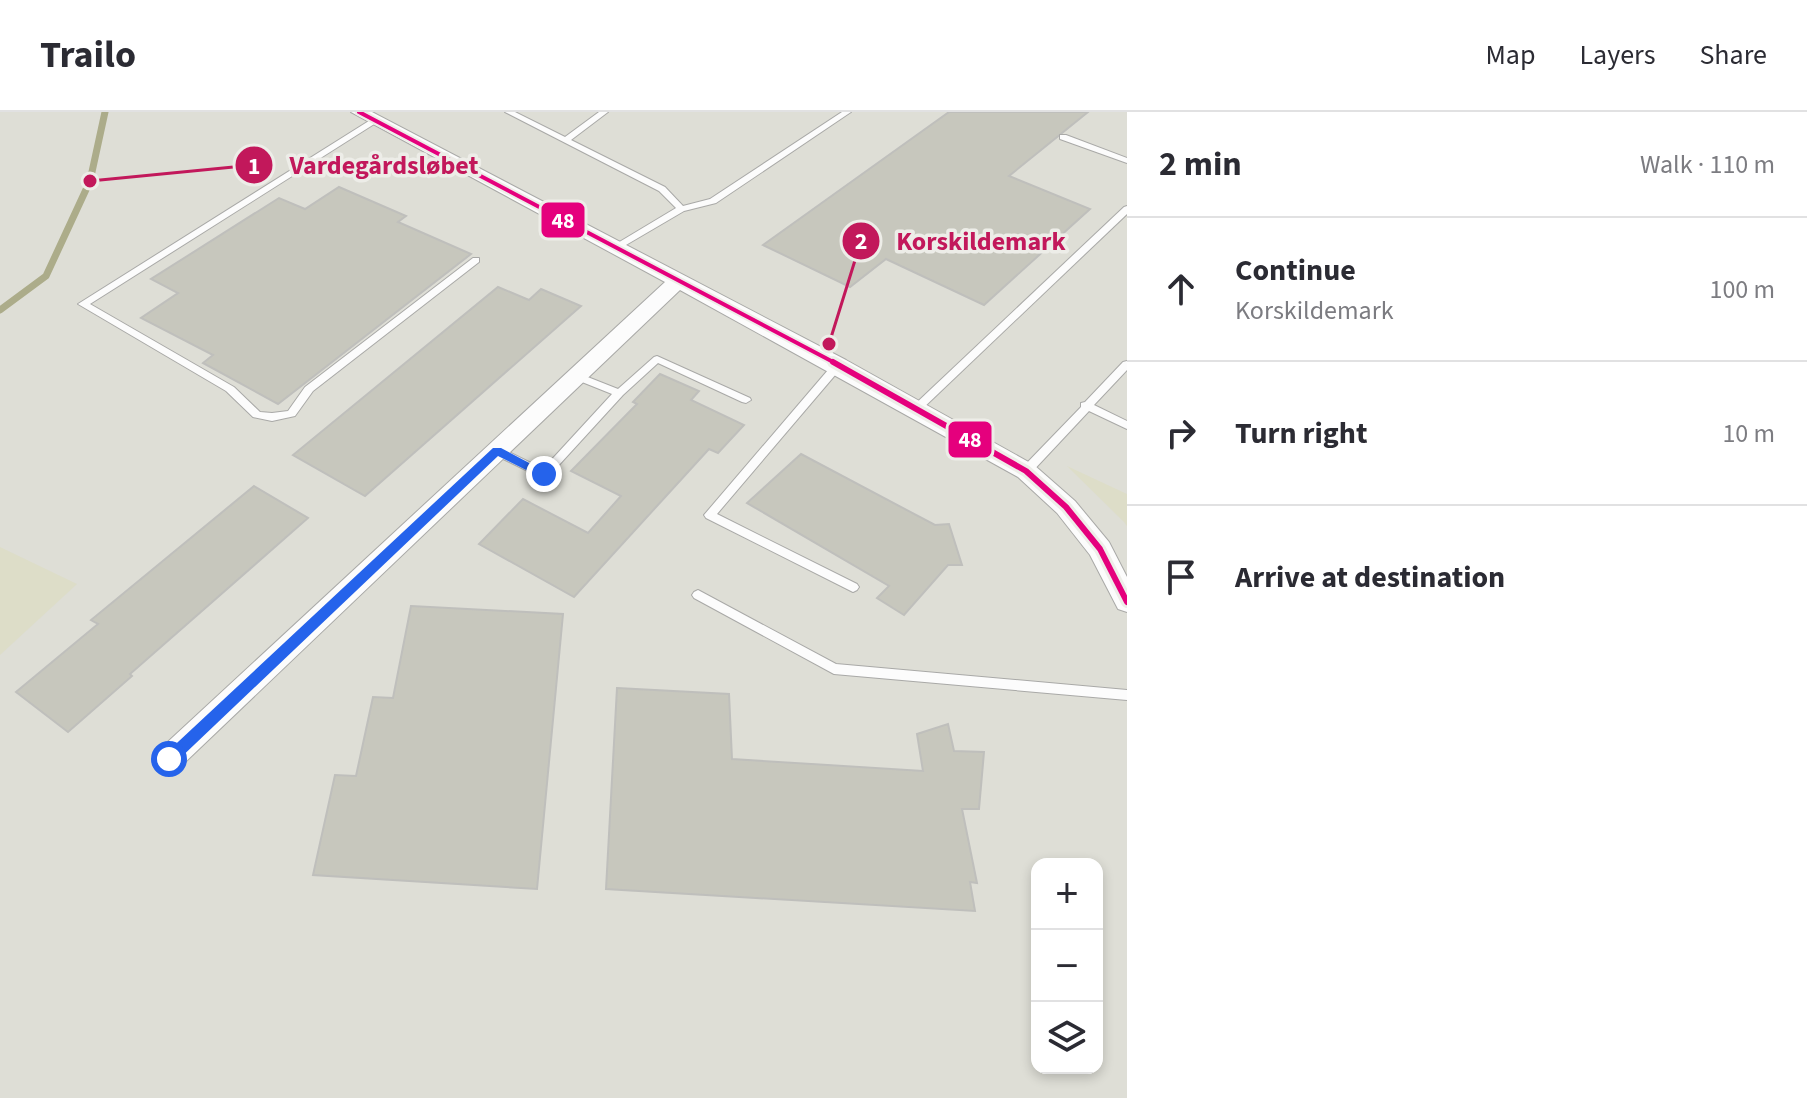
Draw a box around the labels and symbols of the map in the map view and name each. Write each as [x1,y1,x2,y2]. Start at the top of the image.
callout: Vardegårdsløbet [234,140,495,190]
text: Vardegårdsløbet [289,147,479,184]
text: 1 [248,149,260,184]
line badge: 48 [540,201,586,239]
text: 48 [551,205,575,237]
callout: Korskildemark [841,216,1082,266]
text: Korskildemark [896,223,1066,260]
text: 2 [855,224,867,259]
line badge: 48 [947,420,993,459]
text: 48 [958,424,982,456]
route end [526,456,562,492]
route start [151,741,187,777]

